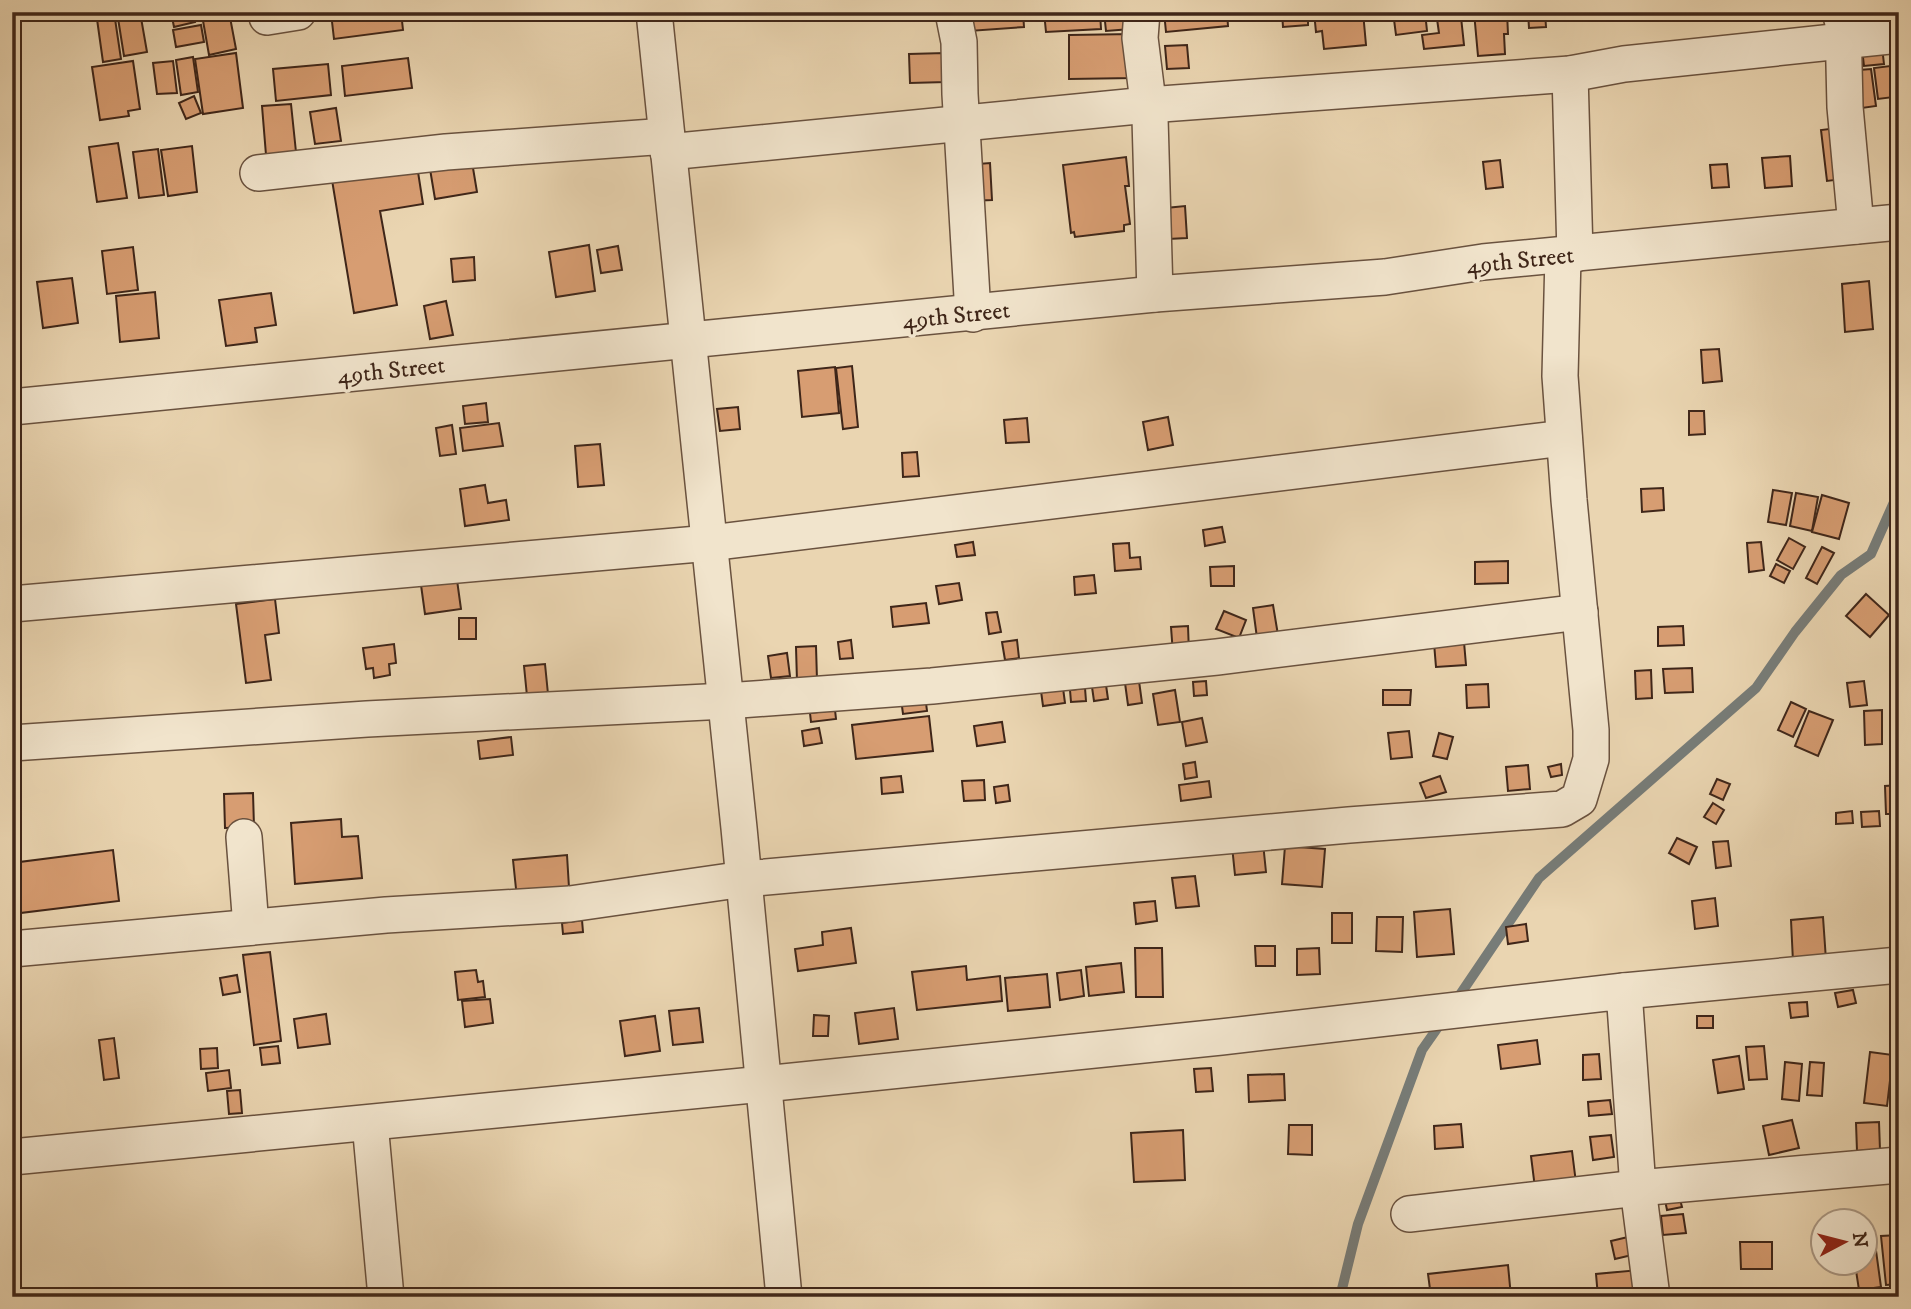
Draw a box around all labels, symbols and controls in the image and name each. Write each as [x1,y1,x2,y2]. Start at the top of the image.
street label: 49th Street [1465,240,1576,282]
street label: 49th Street [901,295,1012,337]
street label: 49th Street [336,350,447,392]
north arrow [1810,1208,1880,1278]
text: N [1847,1231,1872,1250]

